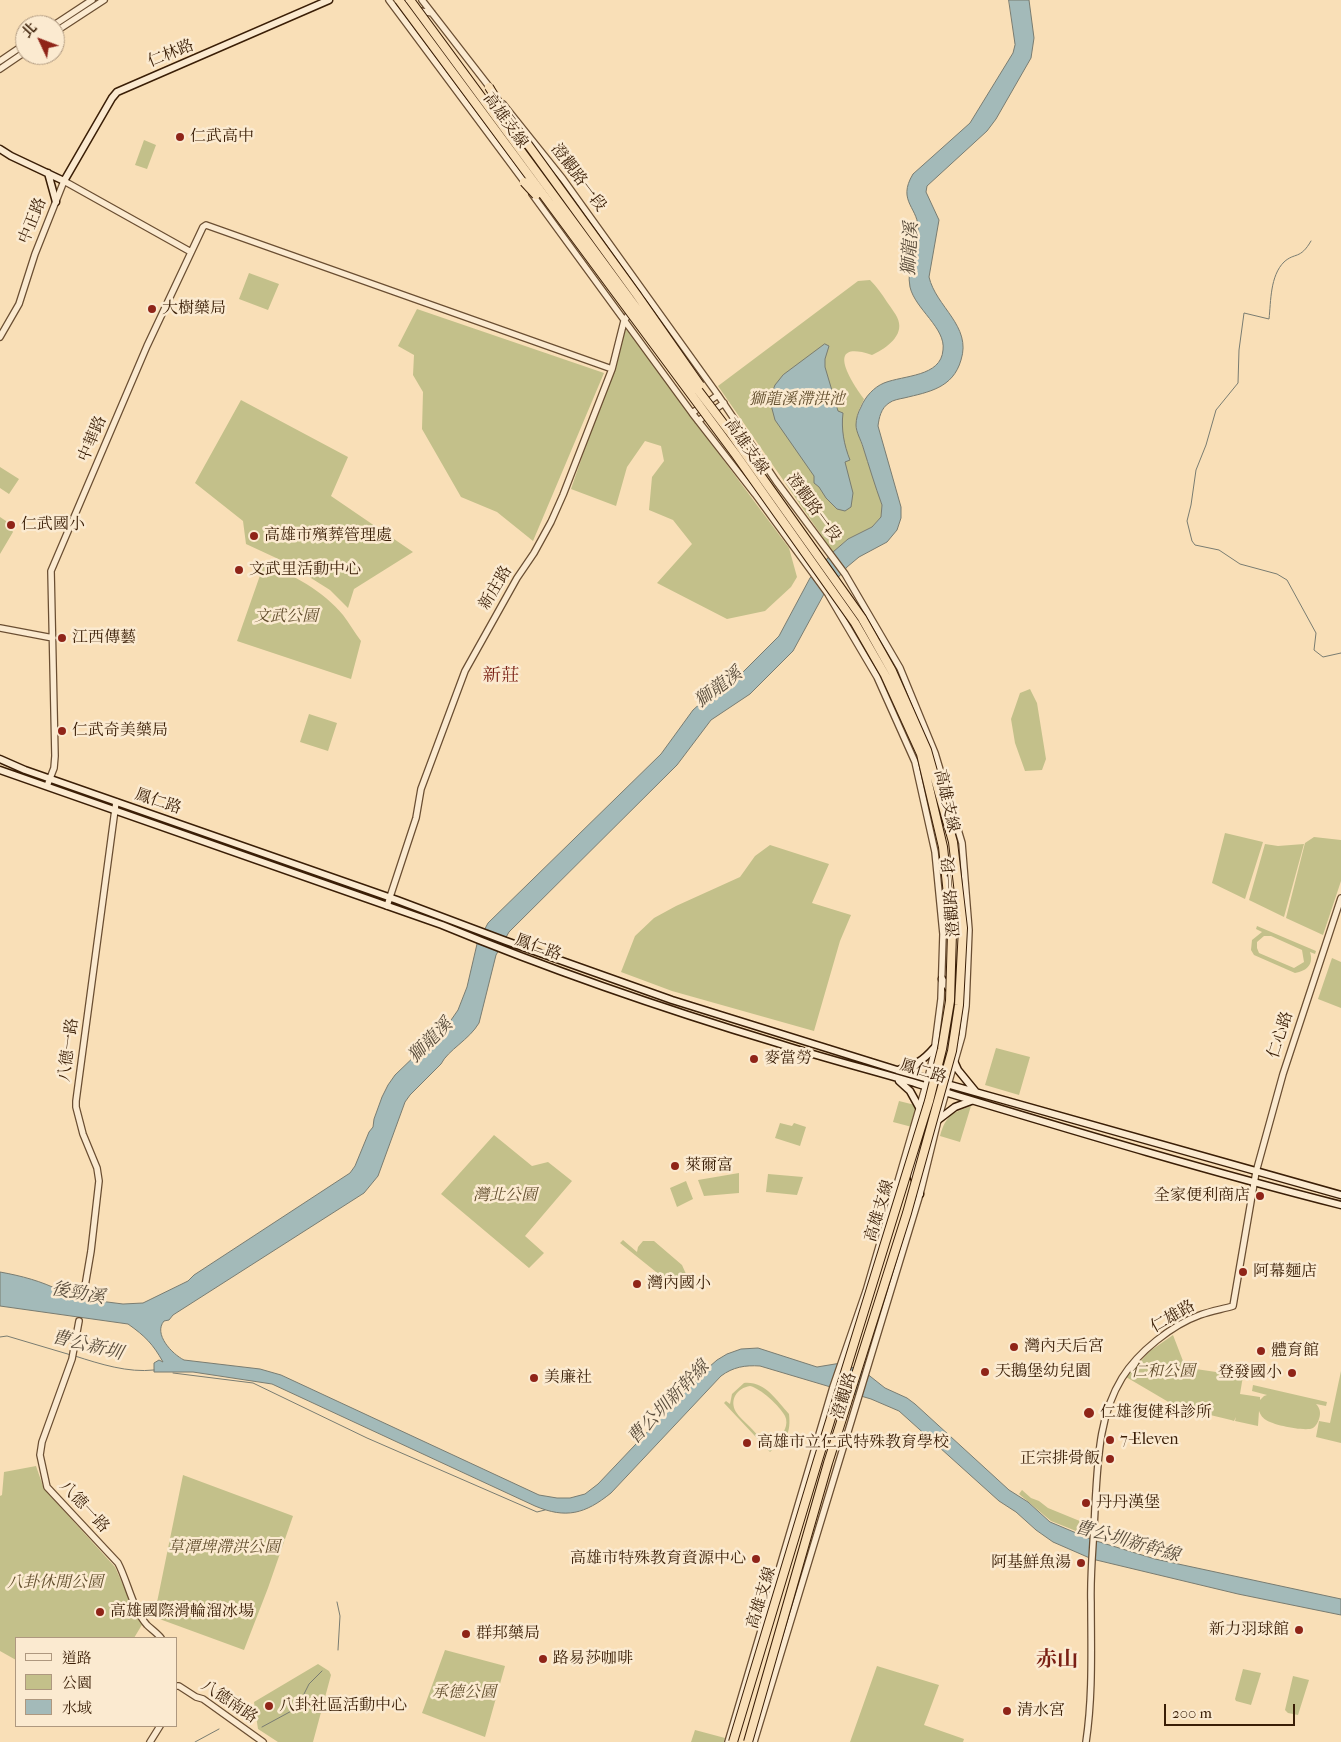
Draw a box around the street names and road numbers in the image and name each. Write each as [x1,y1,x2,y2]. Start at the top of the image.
street label: 仁林路 [145,36,197,72]
street label: 高雄支線 [478,89,532,153]
street label: 澄觀路一段 [546,140,610,216]
street label: 中正路 [15,195,51,247]
street label: 中華路 [75,413,111,465]
street label: 高雄支線 [720,415,772,479]
street label: 澄觀路一段 [782,470,844,546]
street label: 新庄路 [475,562,517,614]
street label: 高雄支線 [929,768,963,834]
street label: 鳳仁路 [132,785,184,819]
street label: 澄觀路一段 [940,856,964,938]
street label: 鳳仁路 [512,931,564,965]
street label: 仁心路 [1264,1009,1298,1061]
street label: 八德一路 [55,1017,83,1083]
street label: 鳳仁路 [897,1056,949,1088]
street label: 高雄支線 [861,1178,899,1244]
street label: 仁雄路 [1147,1297,1199,1337]
street label: 澄觀路 [829,1370,861,1422]
street label: 八德一路 [55,1477,113,1537]
street label: 高雄支線 [743,1565,781,1631]
street label: 八德南路 [197,1676,261,1728]

